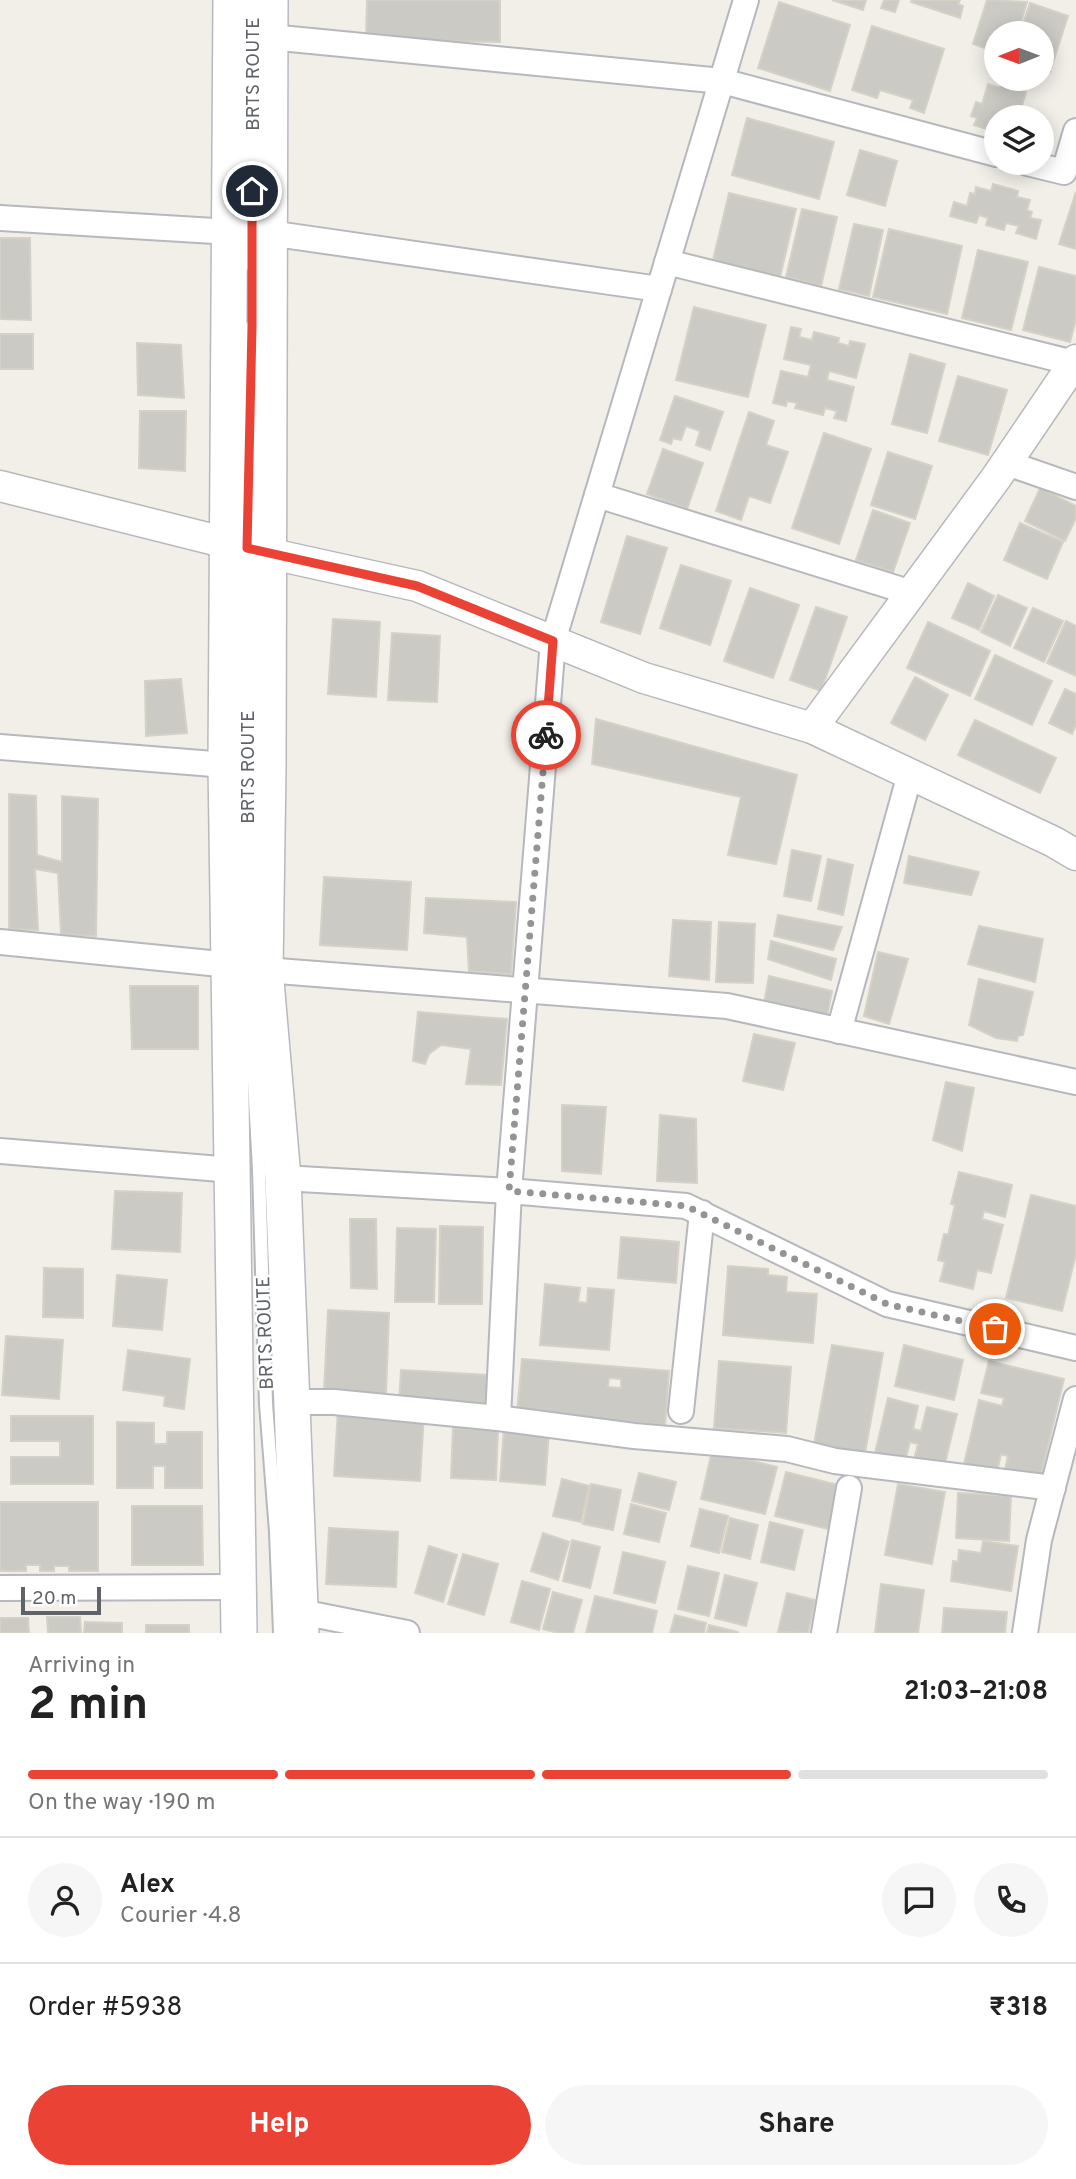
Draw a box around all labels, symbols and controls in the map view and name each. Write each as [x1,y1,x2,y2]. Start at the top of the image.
street label: BRTS ROUTE [242,17,266,131]
north arrow [984,21,1054,91]
map controls [984,21,1054,175]
button: layers [984,105,1054,175]
pin [222,161,282,221]
icon: home [233,172,271,210]
courier [511,700,581,770]
street label: BRTS ROUTE [237,710,261,824]
icon: bike [527,716,565,754]
street label: BRTS ROUTE [252,1276,280,1390]
pin [965,1299,1025,1359]
icon: bag [976,1310,1014,1348]
scale bar [21,1584,102,1616]
text: 20 m [32,1587,76,1611]
text: Arriving in [28,1652,135,1681]
text: 21:03–21:08 [904,1676,1048,1709]
text: 2 min [28,1677,148,1736]
text: On the way · 190 m [28,1789,216,1818]
button: person [28,1863,102,1937]
button: chat [882,1863,956,1937]
button: phone [974,1863,1048,1937]
text: Alex [120,1869,175,1902]
text: Courier · 4.8 [120,1902,241,1931]
text: Order #5938 [28,1992,182,2025]
text: ₹318 [989,1992,1048,2025]
button: Help [28,2085,531,2165]
button: Share [545,2085,1048,2165]

